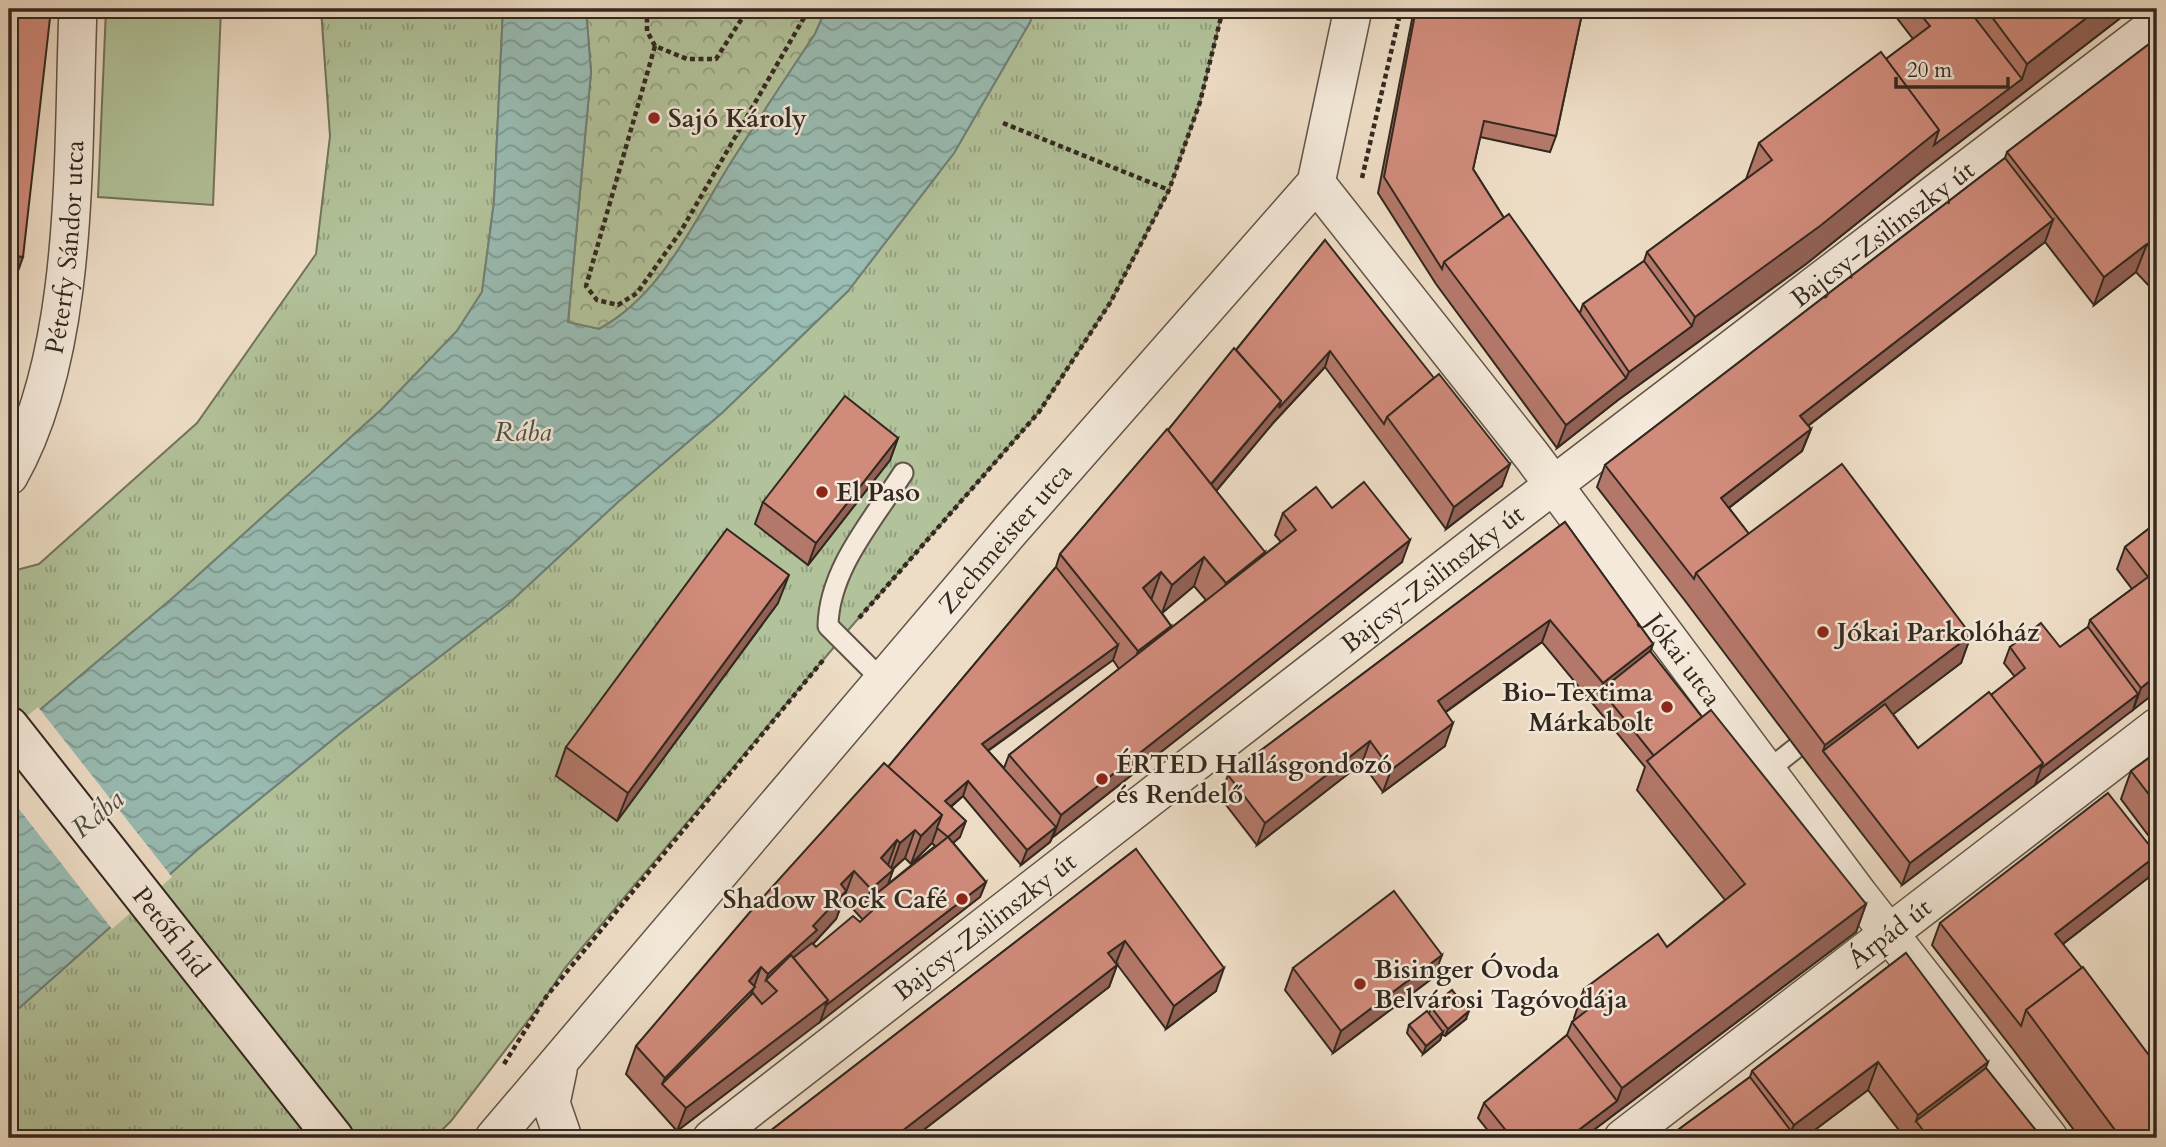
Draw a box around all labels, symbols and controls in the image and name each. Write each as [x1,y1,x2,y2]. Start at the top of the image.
scale bar [1896,46,2008,90]
text: 20 m [1907,56,1952,85]
place label: Sajó Károly [668,101,807,136]
marker: Sajó Károly [646,110,662,126]
street label: Péterfy Sándor utca [36,140,92,357]
street label: Bajcsy-Zsilinszky út [1783,153,1982,316]
water label: Rába [494,413,552,451]
street label: Zechmeister utca [930,456,1080,621]
place label: El Paso [836,475,920,510]
marker: El Paso [814,484,830,500]
street label: Bajcsy-Zsilinszky út [1334,497,1531,661]
street label: Jókai utca [1635,603,1730,714]
place label: Jókai Parkolóház [1833,615,2040,650]
marker: Jókai Parkolóház [1815,624,1831,640]
place label: Bio-Textima Márkabolt [1502,675,1653,740]
marker: Bio-Textima Márkabolt [1659,699,1675,715]
place label: ÉRTED Hallásgondozó és Rendelő [1116,747,1392,812]
marker: ÉRTED Hallásgondozó és Rendelő [1094,771,1110,787]
water label: Rába [63,781,132,847]
street label: Bajcsy-Zsilinszky út [886,845,1083,1009]
street label: Petőfi híd [124,879,218,985]
place label: Shadow Rock Café [723,882,948,917]
street label: Árpád út [1841,890,1938,977]
marker: Shadow Rock Café [954,891,970,907]
place label: Bisinger Óvoda Belvárosi Tagóvodája [1374,952,1628,1017]
marker: Bisinger Óvoda Belvárosi Tagóvodája [1352,976,1368,992]

